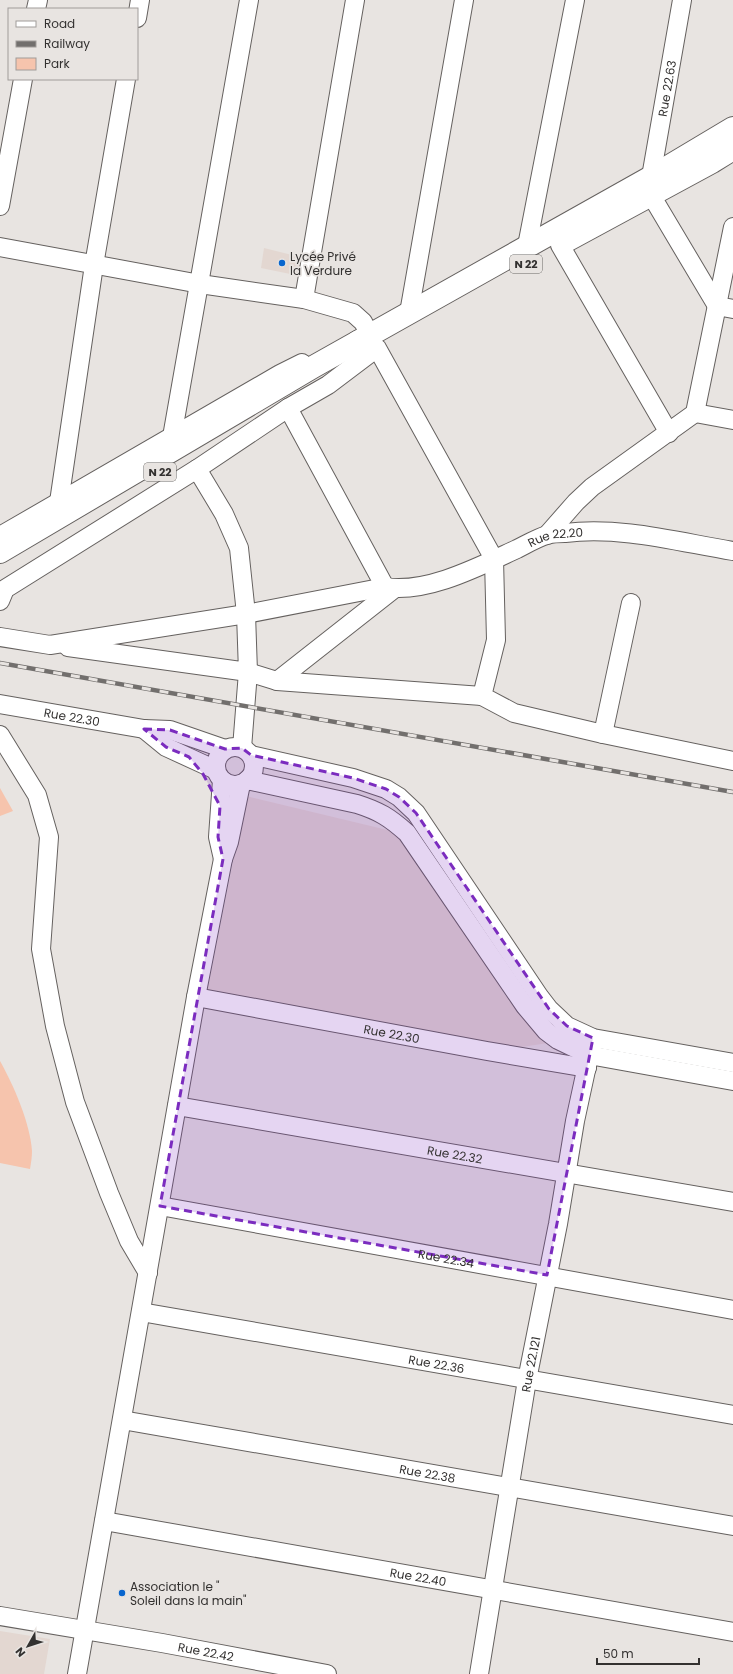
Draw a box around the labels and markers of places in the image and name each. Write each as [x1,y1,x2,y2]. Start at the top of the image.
place label: Lycée Privé la Verdure [290,248,356,279]
marker: Lycée Privé la Verdure [277,258,287,268]
place label: Association le " Soleil dans la main" [130,1578,247,1609]
marker: Association le " Soleil dans la main" [117,1588,127,1598]

